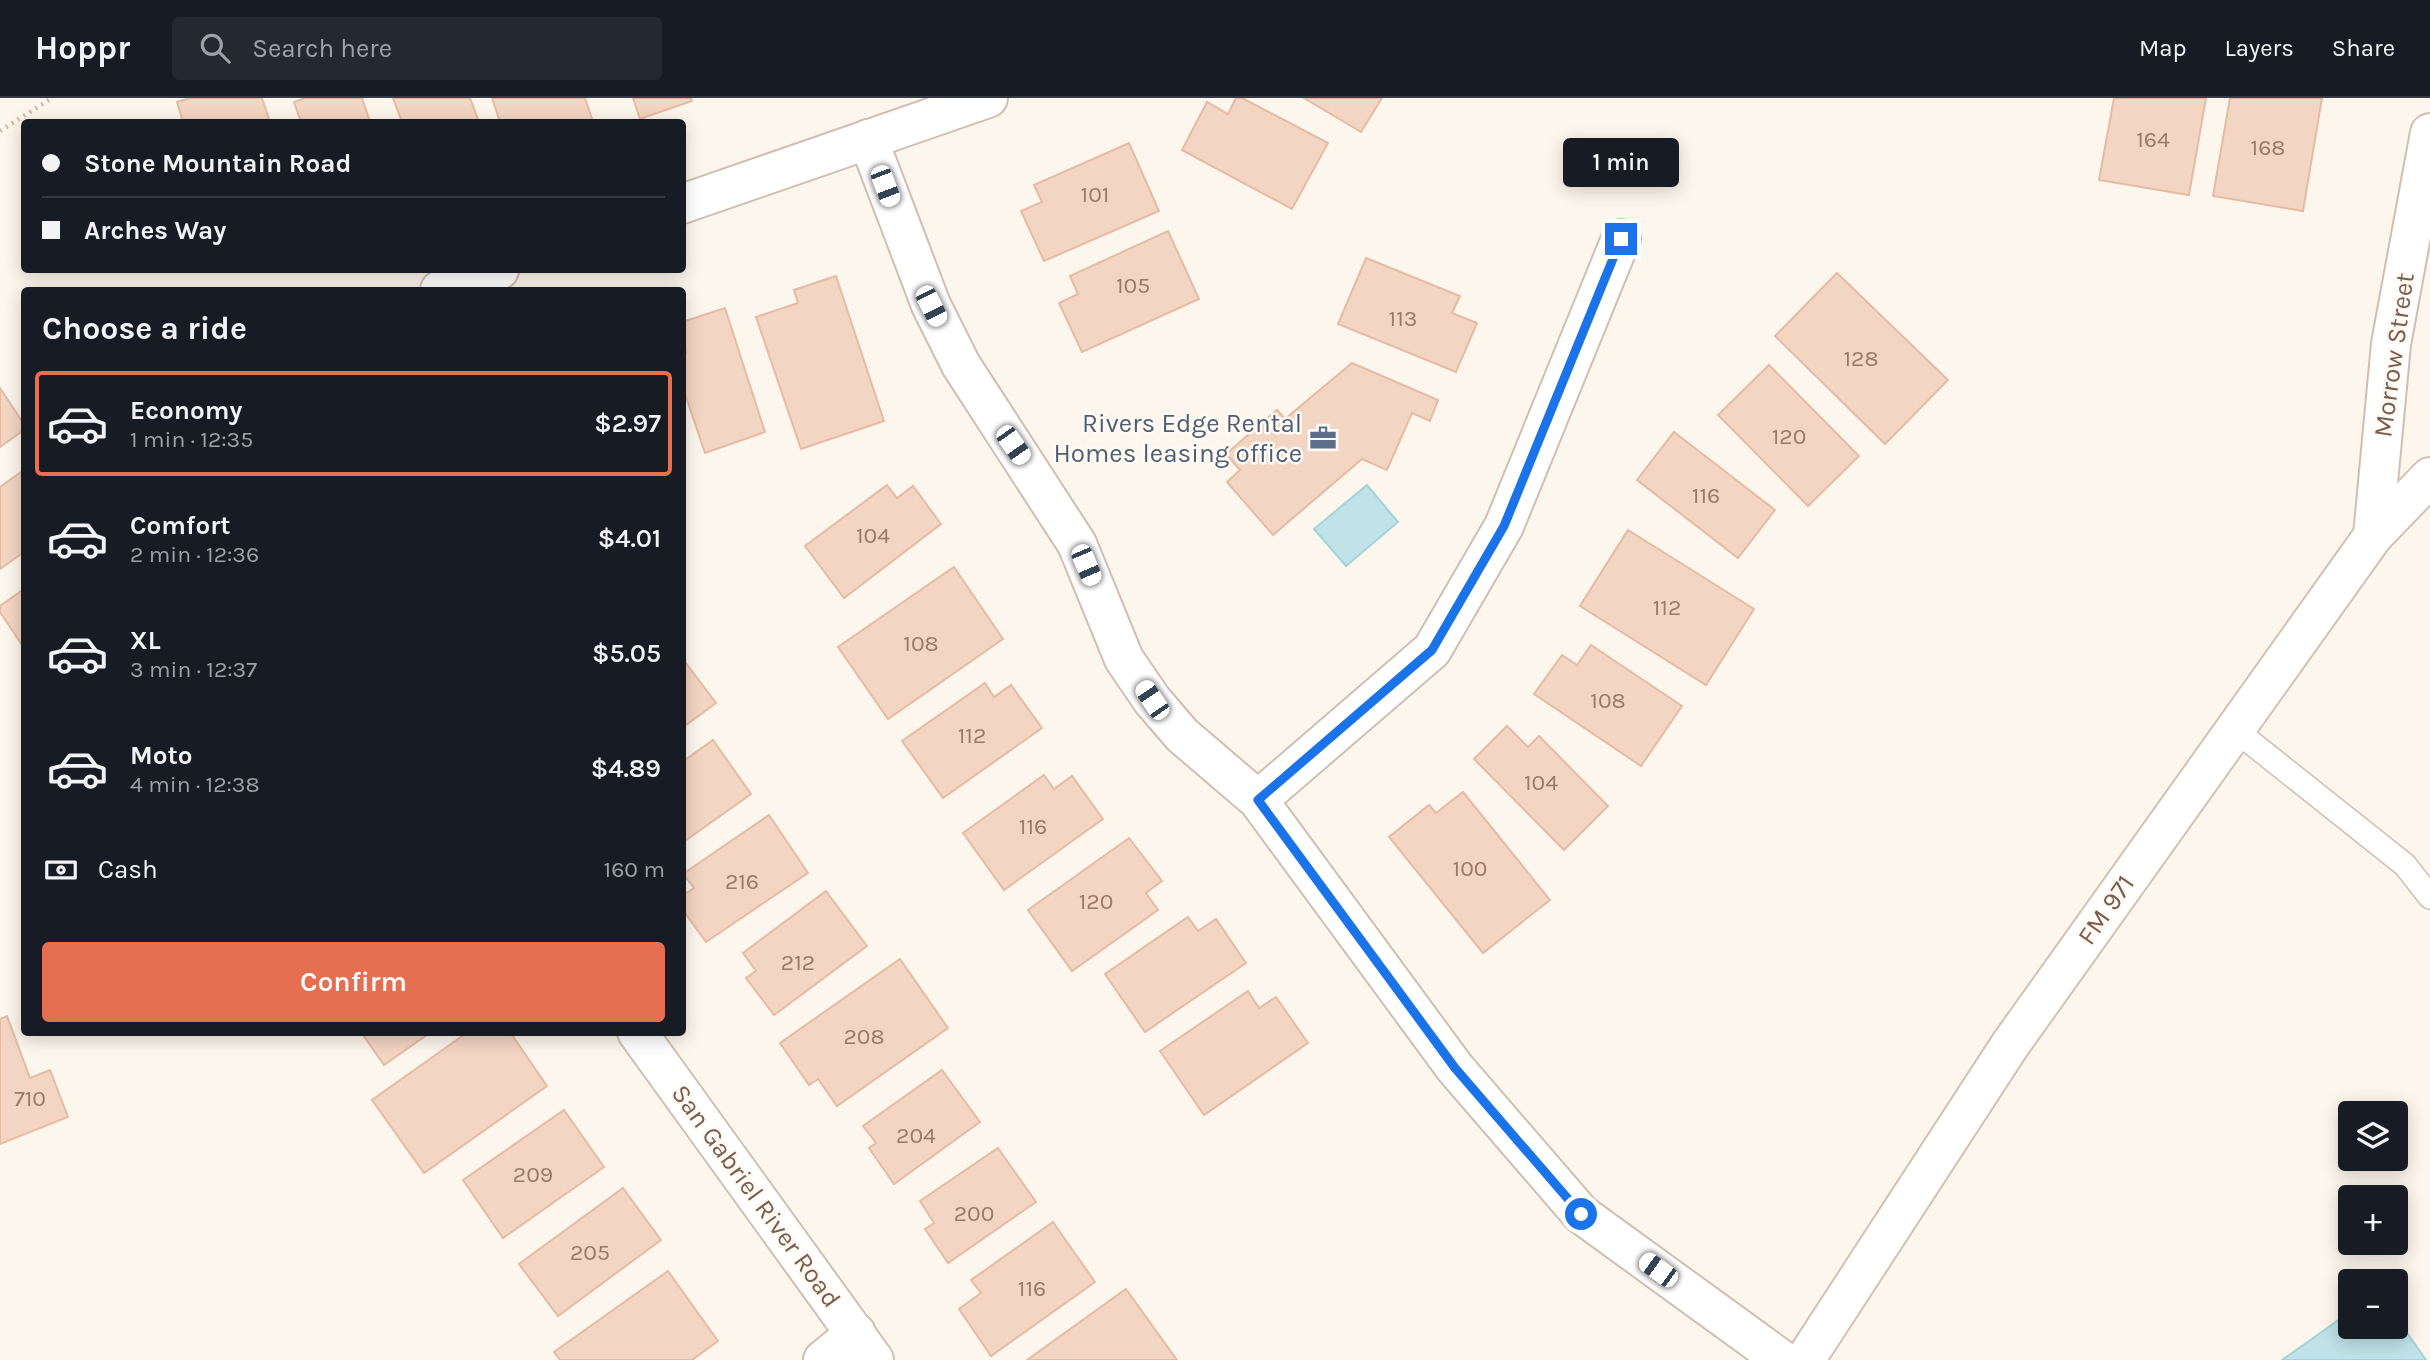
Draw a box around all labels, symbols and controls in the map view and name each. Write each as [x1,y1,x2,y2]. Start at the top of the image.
search box [172,17,662,80]
text: Hoppr [35,29,130,67]
icon: search [196,29,234,67]
text: Search here [252,33,392,64]
text: Map [2139,34,2187,62]
text: Layers [2225,34,2294,62]
text: Share [2332,34,2395,62]
house number: 164 [2136,126,2170,153]
house number: 168 [2251,134,2285,161]
callout: 1 min [1563,138,1679,186]
text: Stone Mountain Road [84,148,351,179]
text: 1 min [1592,149,1650,176]
car [868,163,903,209]
house number: 101 [1081,181,1109,208]
text: Arches Way [84,215,226,246]
route end [1605,223,1637,255]
street label: Morrow Street [2367,271,2421,439]
house number: 105 [1116,272,1150,299]
car [913,283,950,329]
house number: 113 [1389,305,1417,332]
text: Choose a ride [42,310,247,347]
house number: 128 [1843,345,1879,372]
icon: car [46,392,109,455]
text: Economy [130,395,242,426]
text: $2.97 [594,408,661,439]
place label: Rivers Edge Rental Homes leasing office [1053,408,1302,469]
car [993,422,1034,468]
office icon: Rivers Edge Rental Homes leasing office [1308,423,1338,453]
house number: 120 [1772,423,1806,450]
text: 1 min · 12:35 [130,426,253,453]
house number: 116 [1692,482,1720,509]
icon: car [46,507,109,570]
text: Comfort [130,510,231,541]
house number: 104 [856,522,890,549]
text: $4.01 [598,523,661,554]
text: 2 min · 12:36 [130,541,259,568]
car [1069,542,1104,588]
house number: 112 [1653,594,1681,621]
icon: car [46,622,109,685]
text: XL [130,625,161,656]
house number: 108 [903,630,939,657]
text: $5.05 [592,638,661,669]
text: 3 min · 12:37 [130,656,257,683]
car [1132,677,1173,723]
house number: 108 [1590,687,1626,714]
house number: 112 [958,722,986,749]
icon: car [46,737,109,800]
text: Moto [130,740,192,771]
text: $4.89 [591,753,661,784]
house number: 104 [1524,769,1558,796]
text: 4 min · 12:38 [130,771,260,798]
house number: 116 [1019,813,1047,840]
icon: cash [42,851,80,889]
text: Cash [98,854,158,885]
house number: 100 [1453,855,1487,882]
text: 160 m [604,856,665,883]
house number: 216 [725,868,759,895]
street label: FM 971 [2071,869,2141,951]
house number: 120 [1079,888,1113,915]
button: Confirm [42,942,665,1022]
house number: 212 [781,949,815,976]
house number: 208 [843,1023,885,1050]
street label: San Gabriel River Road [665,1079,847,1313]
house number: 710 [14,1085,46,1112]
map controls [2338,1101,2408,1339]
button: layers [2338,1101,2408,1171]
house number: 204 [896,1122,936,1149]
house number: 209 [513,1161,553,1188]
button: + [2338,1185,2408,1255]
route start [1565,1198,1597,1230]
house number: 200 [954,1200,994,1227]
house number: 205 [570,1239,610,1266]
car [1635,1249,1682,1291]
button: − [2338,1269,2408,1339]
house number: 116 [1018,1275,1046,1302]

